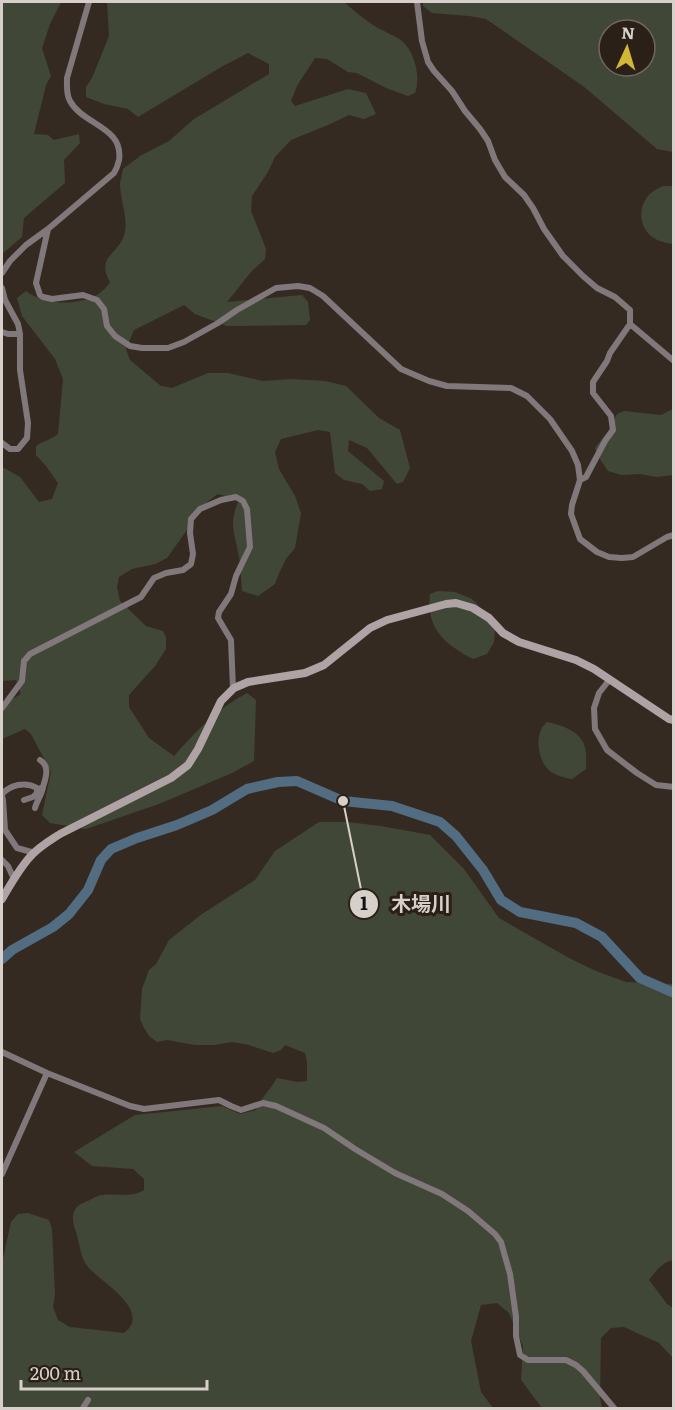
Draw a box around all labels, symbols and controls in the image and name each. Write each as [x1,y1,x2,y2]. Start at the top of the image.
north arrow [597,18,657,78]
text: N [621,20,636,44]
callout: 木場川 [349,885,463,923]
text: 木場川 [391,887,451,917]
text: 1 [360,889,368,916]
scale bar [21,1353,207,1391]
text: 200 m [30,1359,81,1386]

